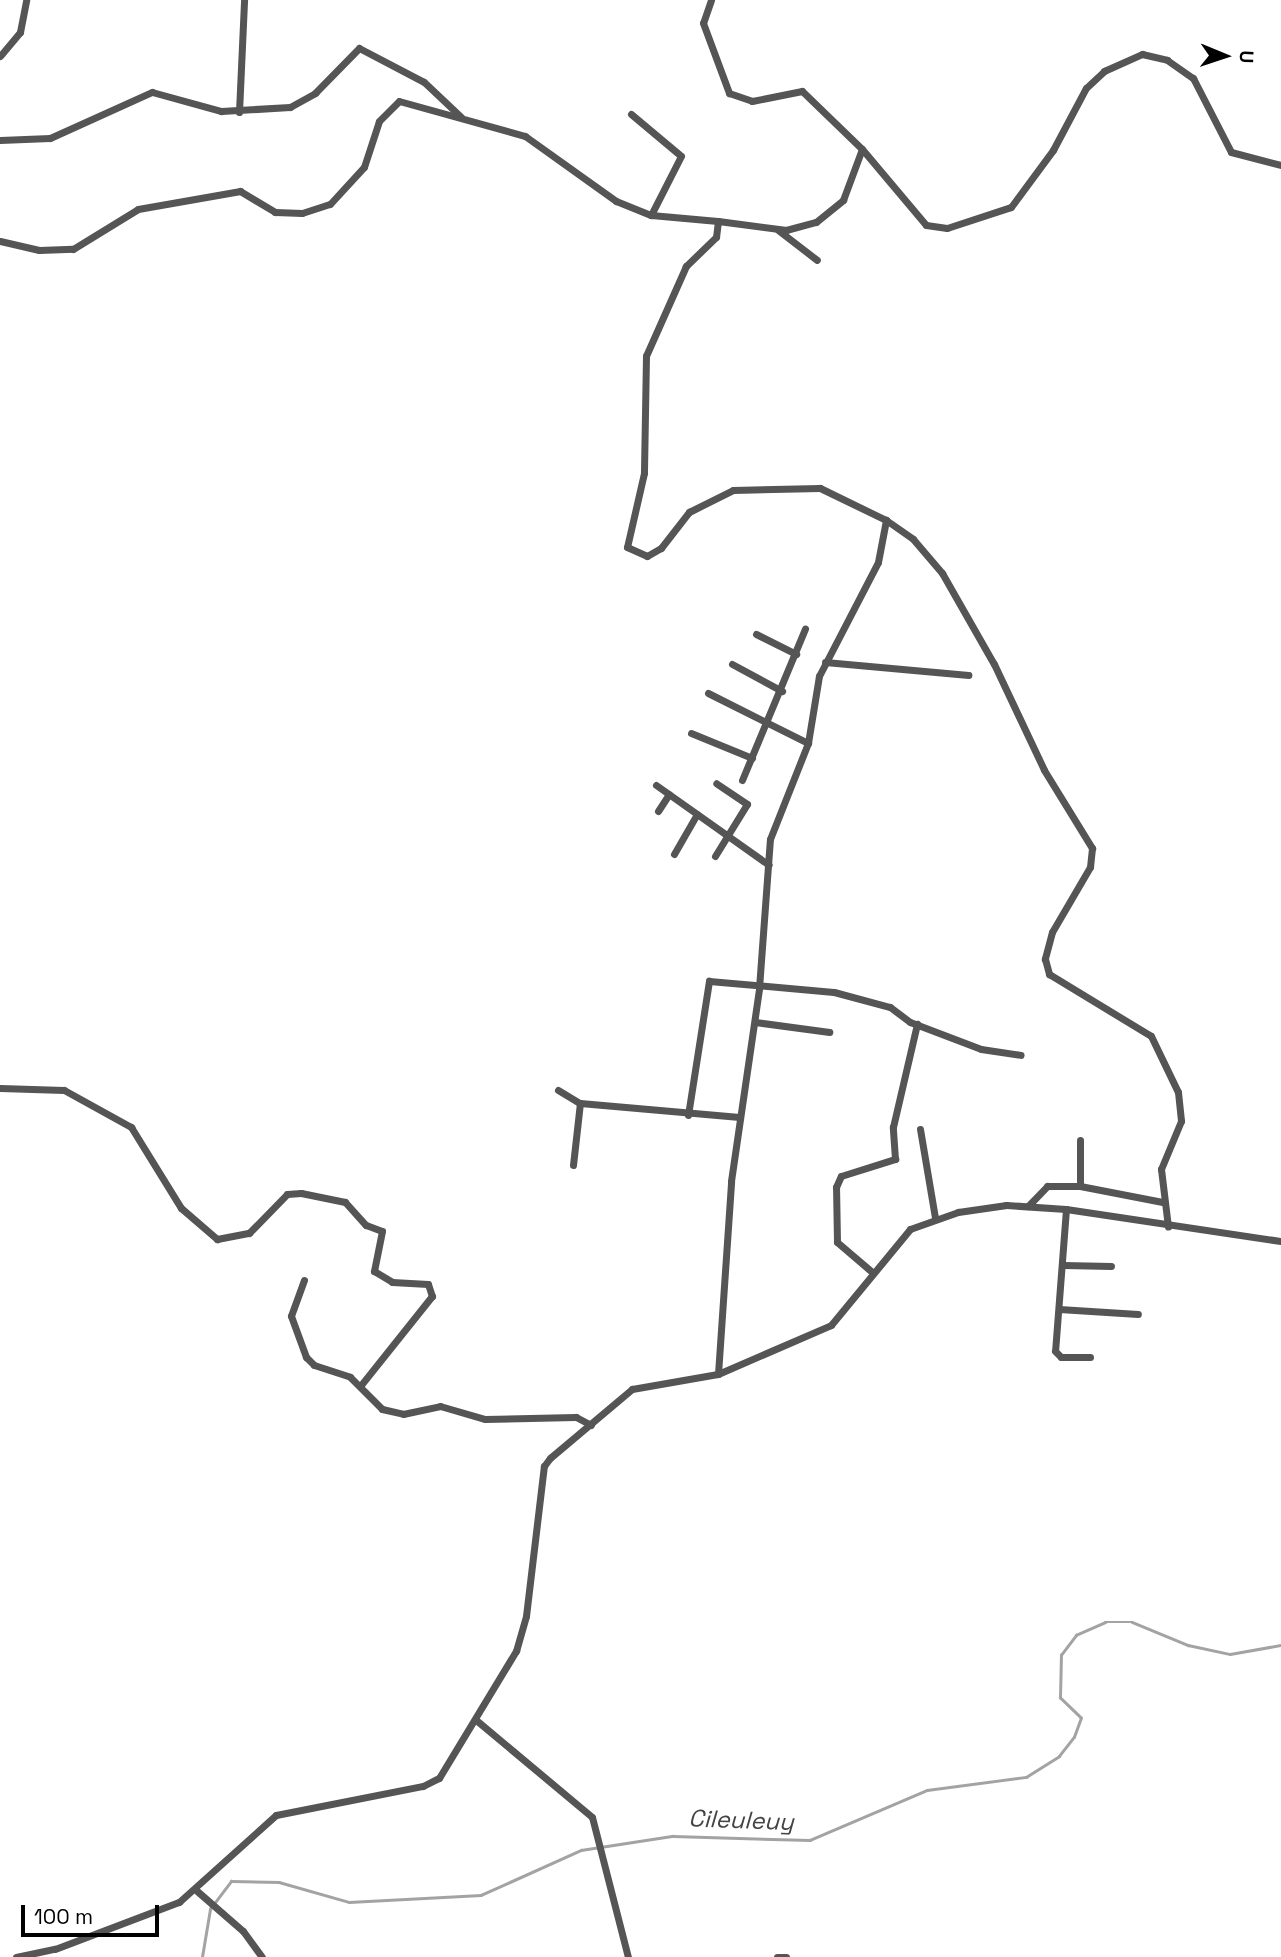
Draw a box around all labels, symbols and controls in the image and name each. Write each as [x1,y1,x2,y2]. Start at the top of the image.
north arrow [1190,21,1260,91]
text: U [1234,50,1259,64]
water label: Cileuleuy [688,1804,794,1836]
scale bar [24,1890,163,1934]
text: 100 m [34,1903,93,1930]

